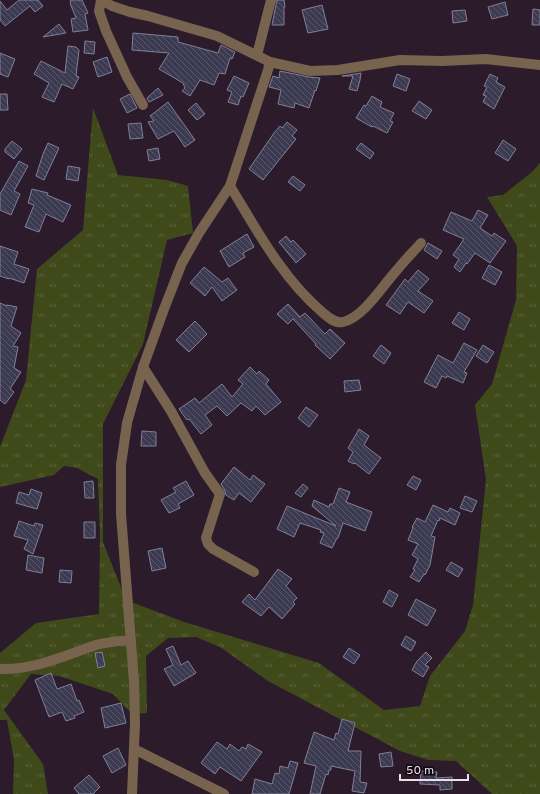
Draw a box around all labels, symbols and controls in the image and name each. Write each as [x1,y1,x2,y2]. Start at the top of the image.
scale bar [400,756,468,782]
text: 50 m [406,763,434,779]

